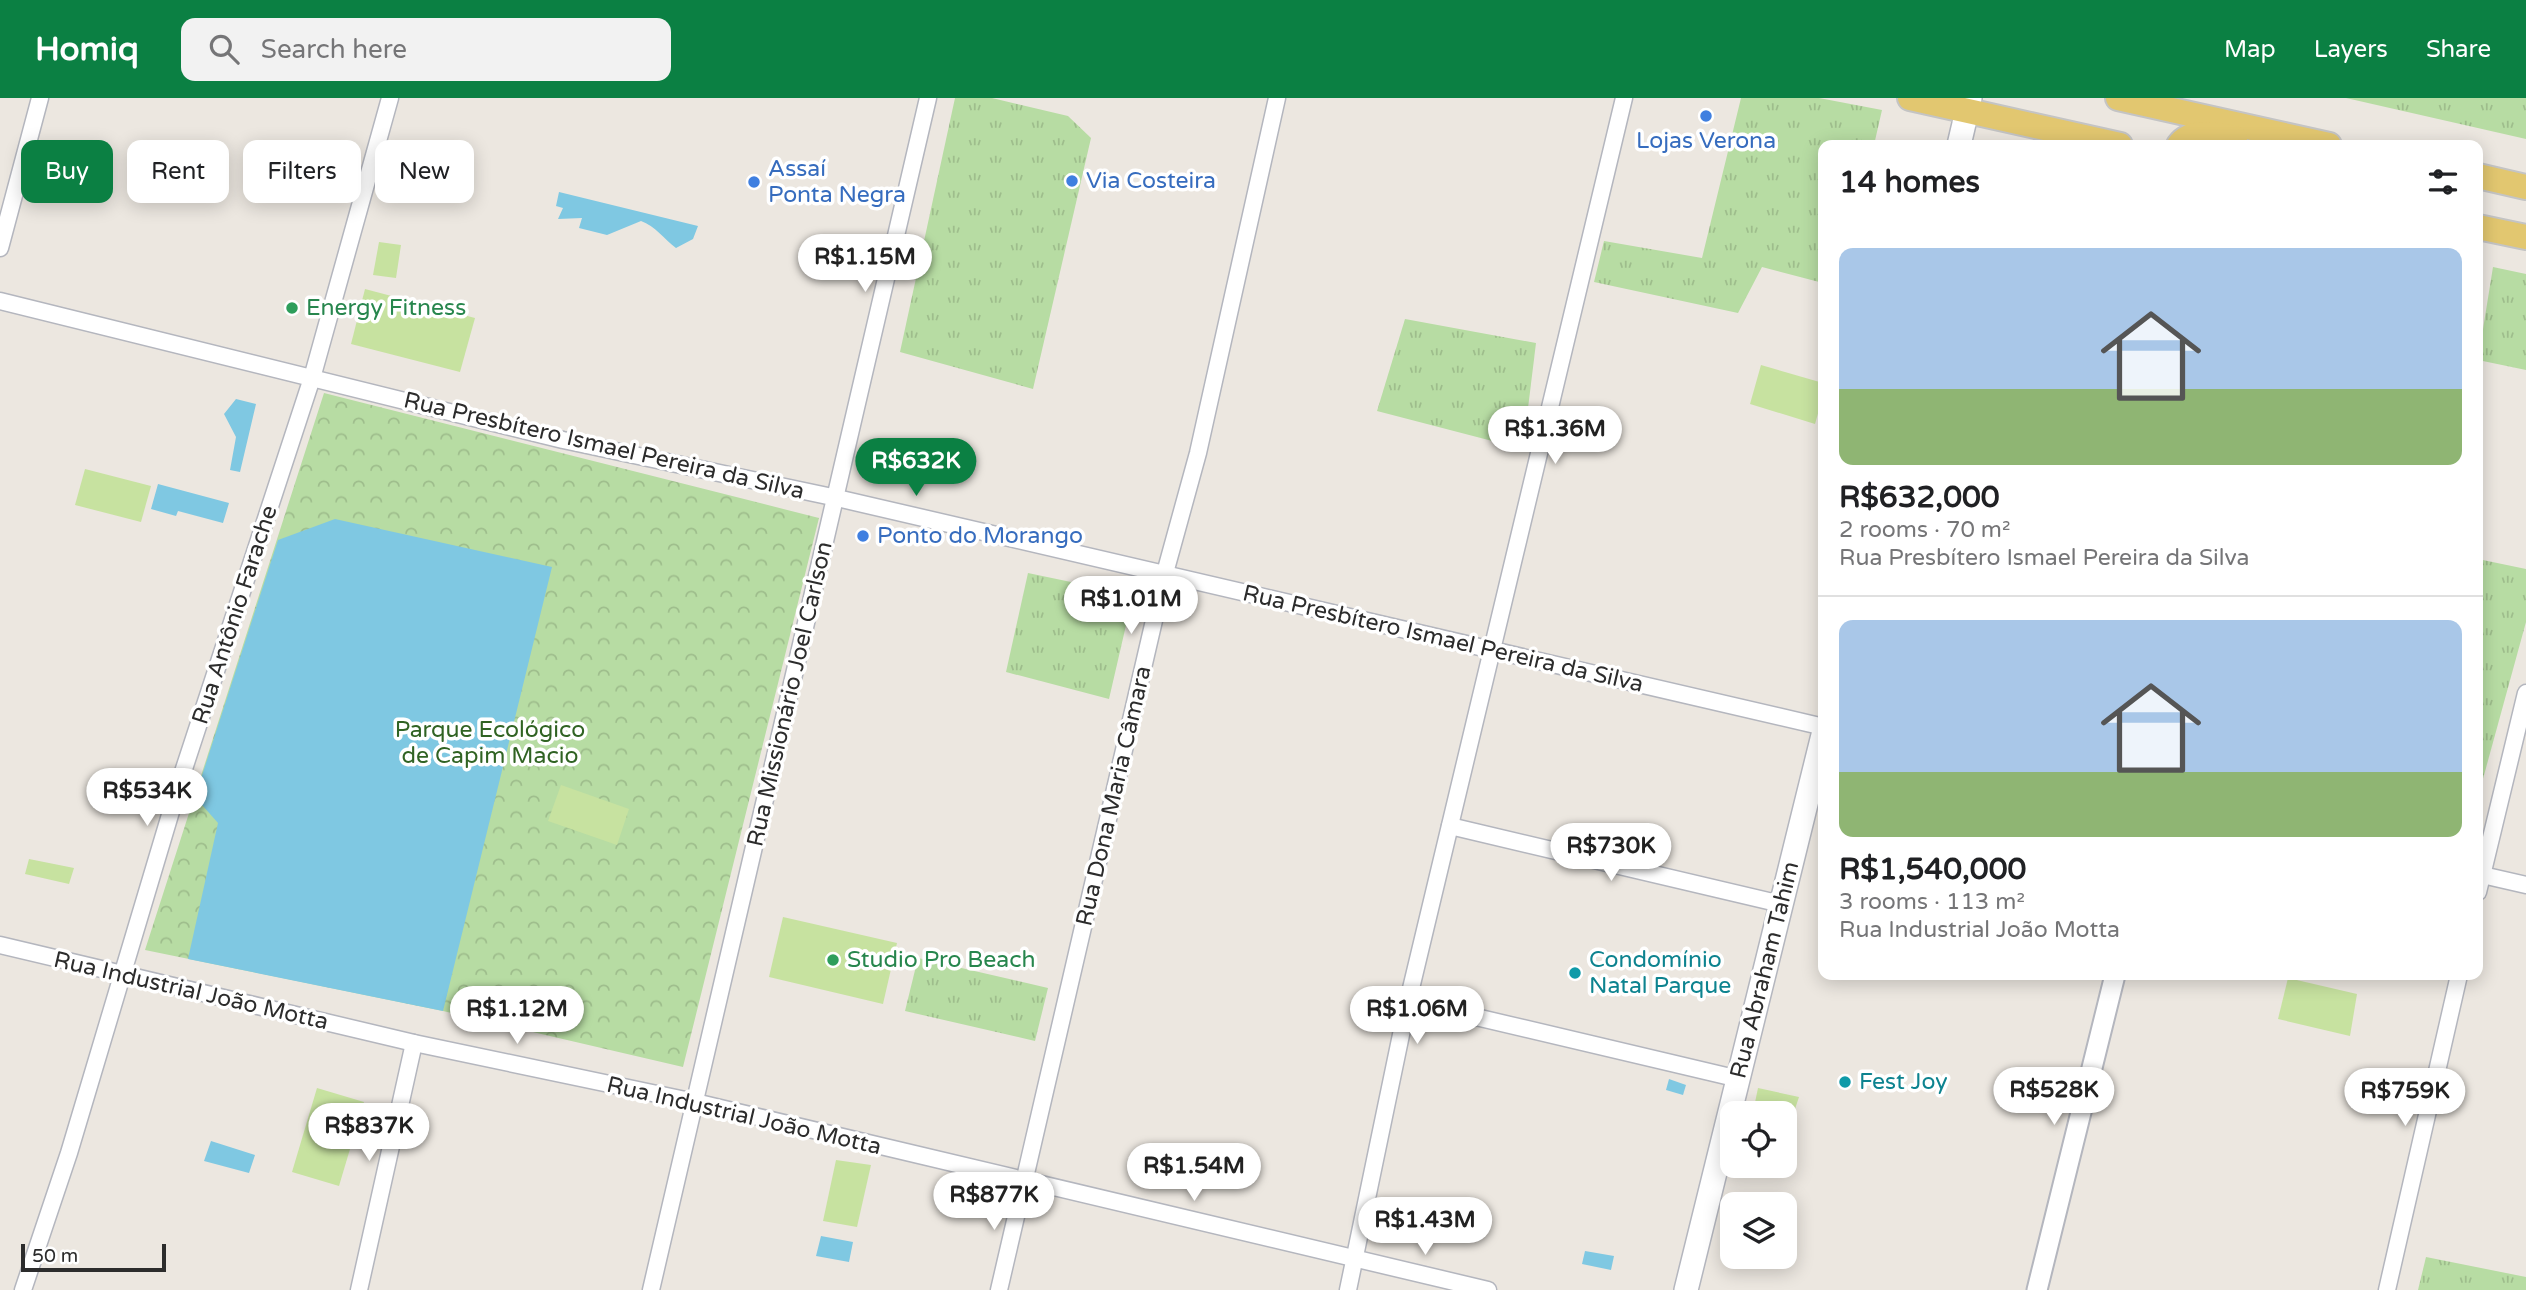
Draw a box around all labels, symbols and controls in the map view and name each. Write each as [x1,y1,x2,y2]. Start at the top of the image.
search box [181,18,671,81]
text: Homiq [35,30,139,69]
icon: search [205,30,243,68]
text: Search here [261,34,407,65]
text: Map [2224,35,2276,64]
text: Layers [2314,35,2388,64]
text: Share [2426,35,2491,64]
marker: Lojas Verona [1698,108,1714,124]
place label: Lojas Verona [1636,127,1776,155]
chip: Buy [21,140,113,203]
chip: Rent [127,140,229,203]
chip: Filters [243,140,361,203]
chip: New [375,140,474,203]
place label: Assaí Ponta Negra [768,155,906,209]
icon: filters [2424,163,2462,201]
text: 14 homes [1839,164,1980,201]
place label: Via Costeira [1086,167,1216,195]
marker: Via Costeira [1064,173,1080,189]
marker: Assaí Ponta Negra [746,174,762,190]
pin: R$1.15M [800,234,930,294]
text: R$1.15M [814,243,916,271]
icon: home [2088,293,2214,419]
place label: Energy Fitness [306,294,466,322]
marker: Energy Fitness [284,300,300,316]
street label: Rua Presbítero Ismael Pereira da Silva [401,386,807,506]
pin: R$1.36M [1490,406,1620,466]
text: R$1.36M [1504,415,1606,443]
pin: R$632K [859,438,973,498]
text: R$632K [871,447,961,475]
text: R$632,000 [1839,479,2000,516]
street label: Rua Antônio Farache [186,502,284,728]
text: 2 rooms · 70 m² [1839,516,2010,544]
place label: Ponto do Morango [877,522,1083,550]
marker: Ponto do Morango [855,528,871,544]
street label: Rua Missionário Joel Carlson [741,539,839,849]
text: Rua Presbítero Ismael Pereira da Silva [1839,544,2249,572]
pin: R$1.01M [1066,576,1196,636]
street label: Rua Presbítero Ismael Pereira da Silva [1240,579,1646,699]
text: R$1.01M [1080,585,1182,613]
street label: Rua Dona Maria Câmara [1070,663,1158,929]
icon: home [2088,665,2214,791]
park label: Parque Ecológico de Capim Macio [395,716,585,770]
pin: R$534K [90,768,204,828]
text: R$534K [102,777,192,805]
pin: R$730K [1554,824,1668,883]
text: R$730K [1566,832,1656,860]
text: R$1,540,000 [1839,851,2026,888]
street label: Rua Abraham Tahim [1724,859,1806,1081]
text: 3 rooms · 113 m² [1839,888,2025,916]
text: Rua Industrial João Motta [1839,916,2120,944]
street label: Rua Industrial João Motta [51,946,331,1036]
place label: Studio Pro Beach [847,946,1035,974]
place label: Condomínio Natal Parque [1589,946,1731,1000]
marker: Studio Pro Beach [825,952,841,968]
marker: Condomínio Natal Parque [1567,965,1583,981]
pin: R$1.12M [452,986,582,1046]
pin: R$1.06M [1352,986,1482,1046]
text: R$1.12M [466,995,568,1023]
text: R$1.06M [1366,995,1468,1023]
place label: Fest Joy [1859,1068,1948,1096]
pin: R$528K [1997,1068,2111,1127]
pin: R$759K [2348,1068,2462,1128]
street label: Rua Industrial João Motta [604,1071,884,1161]
marker: Fest Joy [1837,1074,1853,1090]
text: R$528K [2009,1076,2099,1104]
text: R$759K [2360,1077,2450,1105]
map controls [1720,1101,1797,1269]
button: locate [1720,1101,1797,1178]
pin: R$837K [312,1104,426,1163]
text: R$837K [324,1112,414,1140]
pin: R$1.54M [1129,1144,1259,1203]
text: R$1.54M [1143,1152,1245,1180]
pin: R$877K [937,1172,1051,1232]
text: R$877K [949,1181,1039,1209]
button: layers [1720,1192,1797,1269]
pin: R$1.43M [1360,1198,1490,1257]
text: R$1.43M [1374,1206,1476,1234]
scale bar [21,1241,166,1273]
text: 50 m [32,1245,78,1267]

